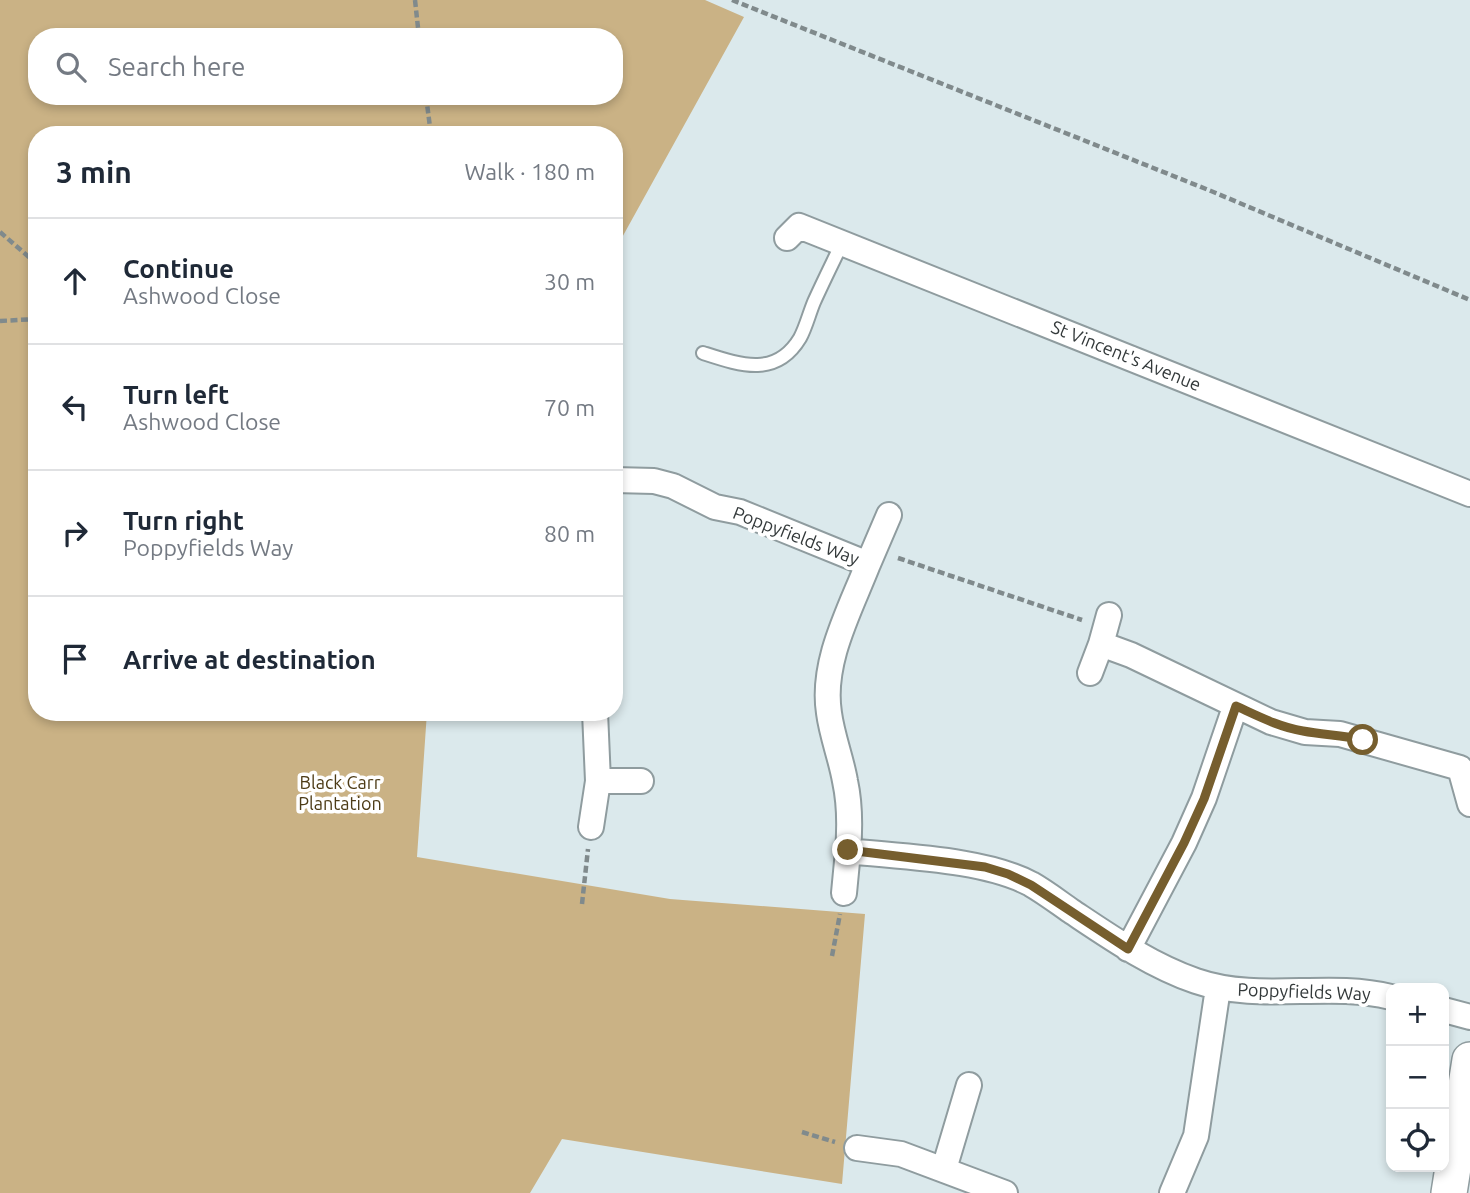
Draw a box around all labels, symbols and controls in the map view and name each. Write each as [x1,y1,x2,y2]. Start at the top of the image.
search box [28,28,623,105]
icon: search [52,48,90,86]
text: Search here [108,52,245,81]
text: 3 min [56,155,132,189]
text: Walk · 180 m [464,159,595,184]
text: Continue [123,254,234,283]
icon: ahead [56,262,94,300]
text: 30 m [544,269,595,294]
text: Ashwood Close [123,283,281,308]
street label: St Vincent's Avenue [1049,316,1204,394]
text: Turn left [123,380,229,409]
icon: left [56,388,94,426]
text: 70 m [544,395,595,420]
text: Ashwood Close [123,409,281,434]
street label: Poppyfields Way [731,502,862,568]
text: Turn right [123,506,244,535]
icon: right [56,514,94,552]
text: 80 m [544,521,595,546]
text: Poppyfields Way [123,535,293,560]
icon: arrive [56,640,94,678]
text: Arrive at destination [123,645,376,674]
route start [1347,724,1378,755]
park label: Black Carr Plantation [298,772,382,813]
route end [832,834,863,865]
street label: Poppyfields Way [1237,979,1371,1003]
map controls [1386,983,1449,1172]
button: + [1386,983,1449,1046]
button: − [1386,1046,1449,1109]
button: locate [1386,1109,1449,1172]

